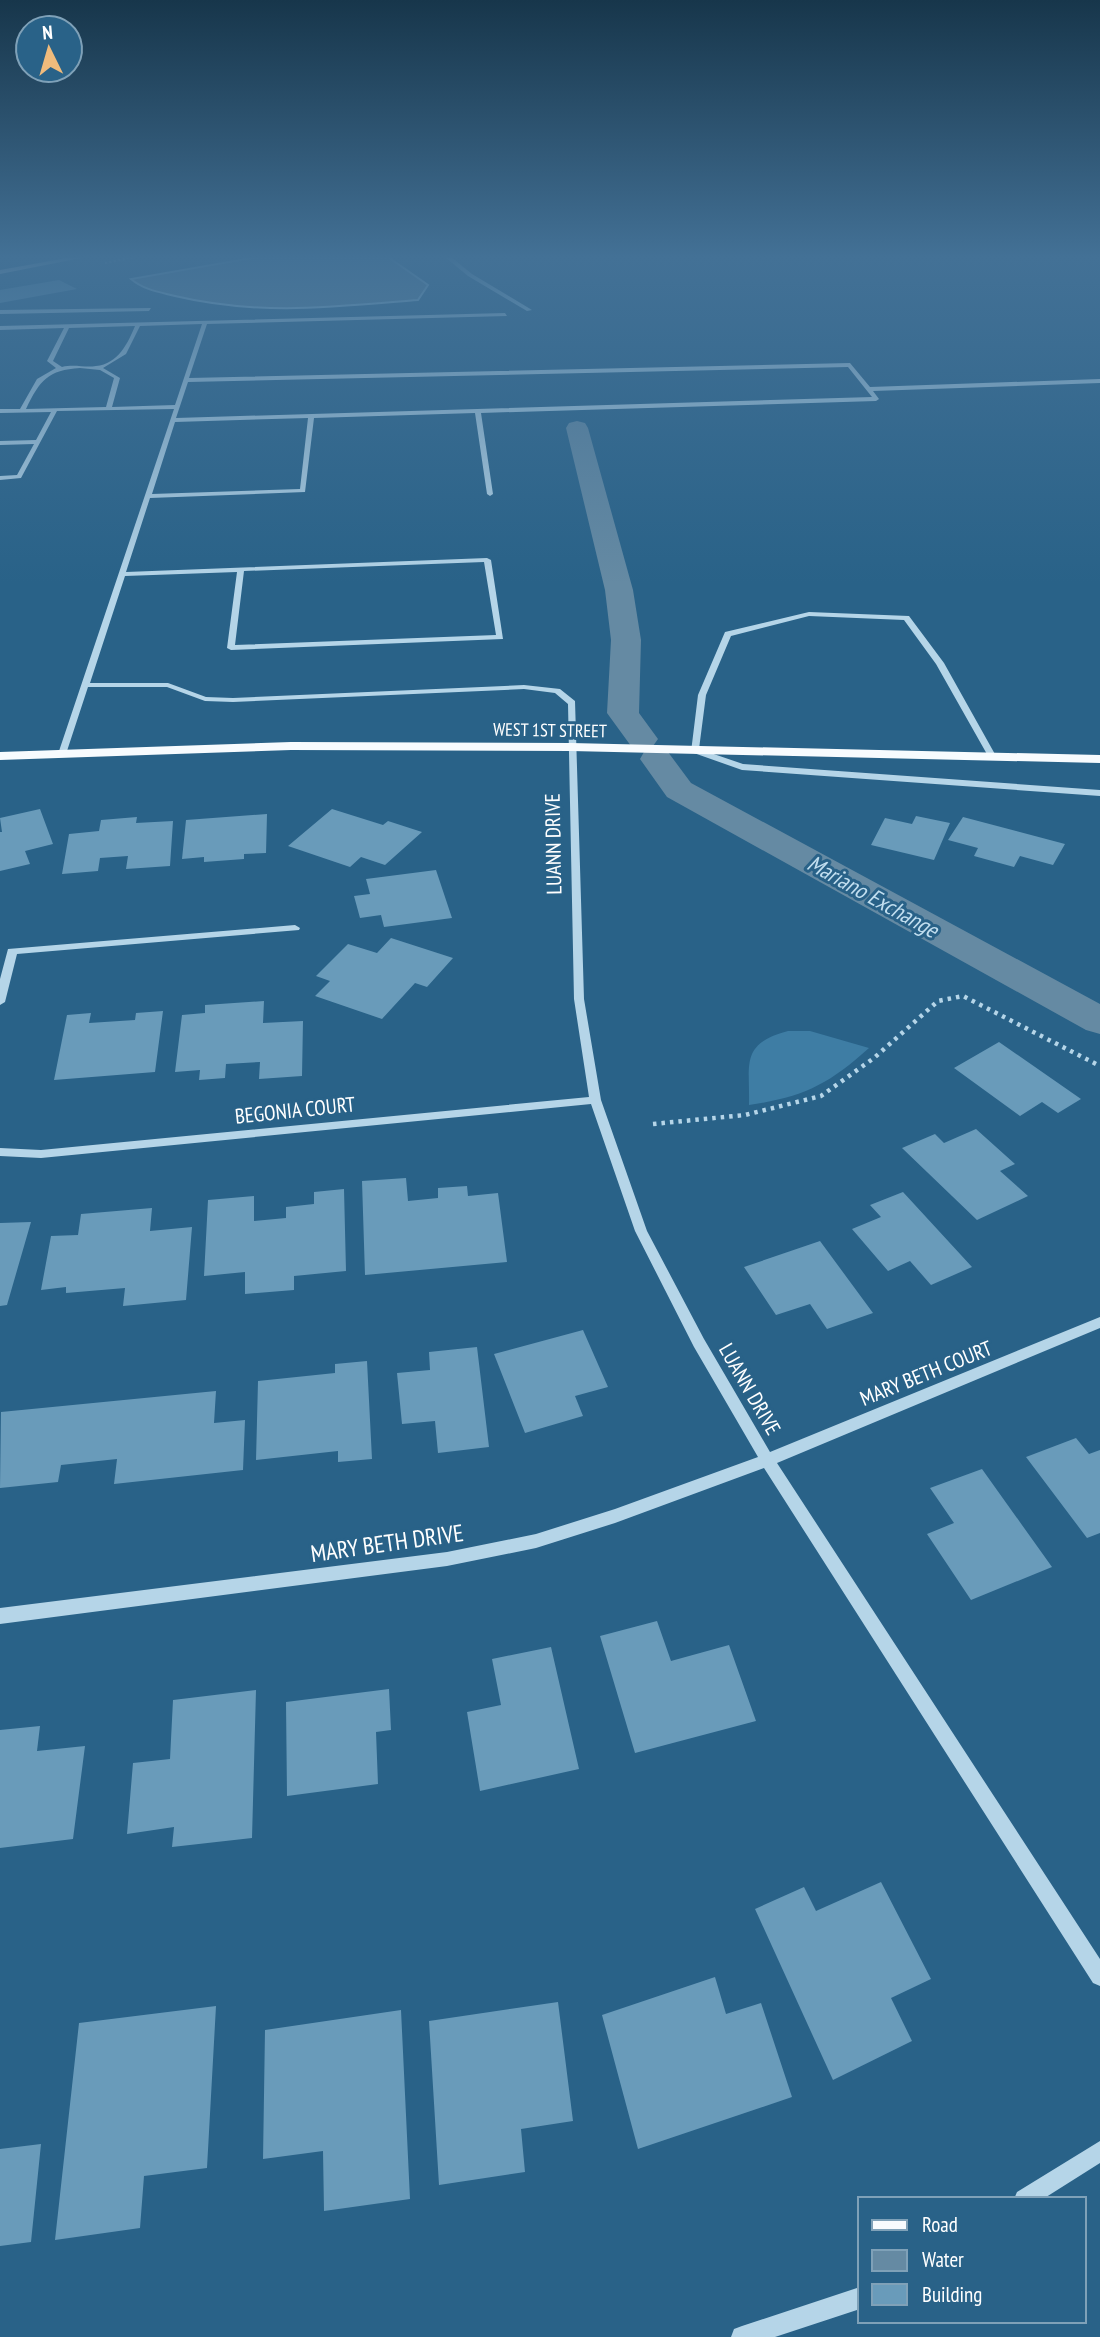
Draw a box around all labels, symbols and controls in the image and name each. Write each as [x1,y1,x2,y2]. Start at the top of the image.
north arrow [14,14,84,84]
text: N [41,20,54,44]
street label: WEST 1ST STREET [493,718,607,742]
street label: LUANN DRIVE [539,793,567,895]
water label: Mariano Exchange [802,848,945,945]
street label: BEGONIA COURT [234,1090,357,1130]
street label: MARY BETH COURT [856,1334,997,1412]
street label: LUANN DRIVE [713,1338,787,1440]
street label: MARY BETH DRIVE [309,1517,465,1569]
legend [858,2197,1086,2323]
text: Road [922,2211,958,2238]
text: Water [922,2246,964,2273]
text: Building [922,2281,982,2308]

